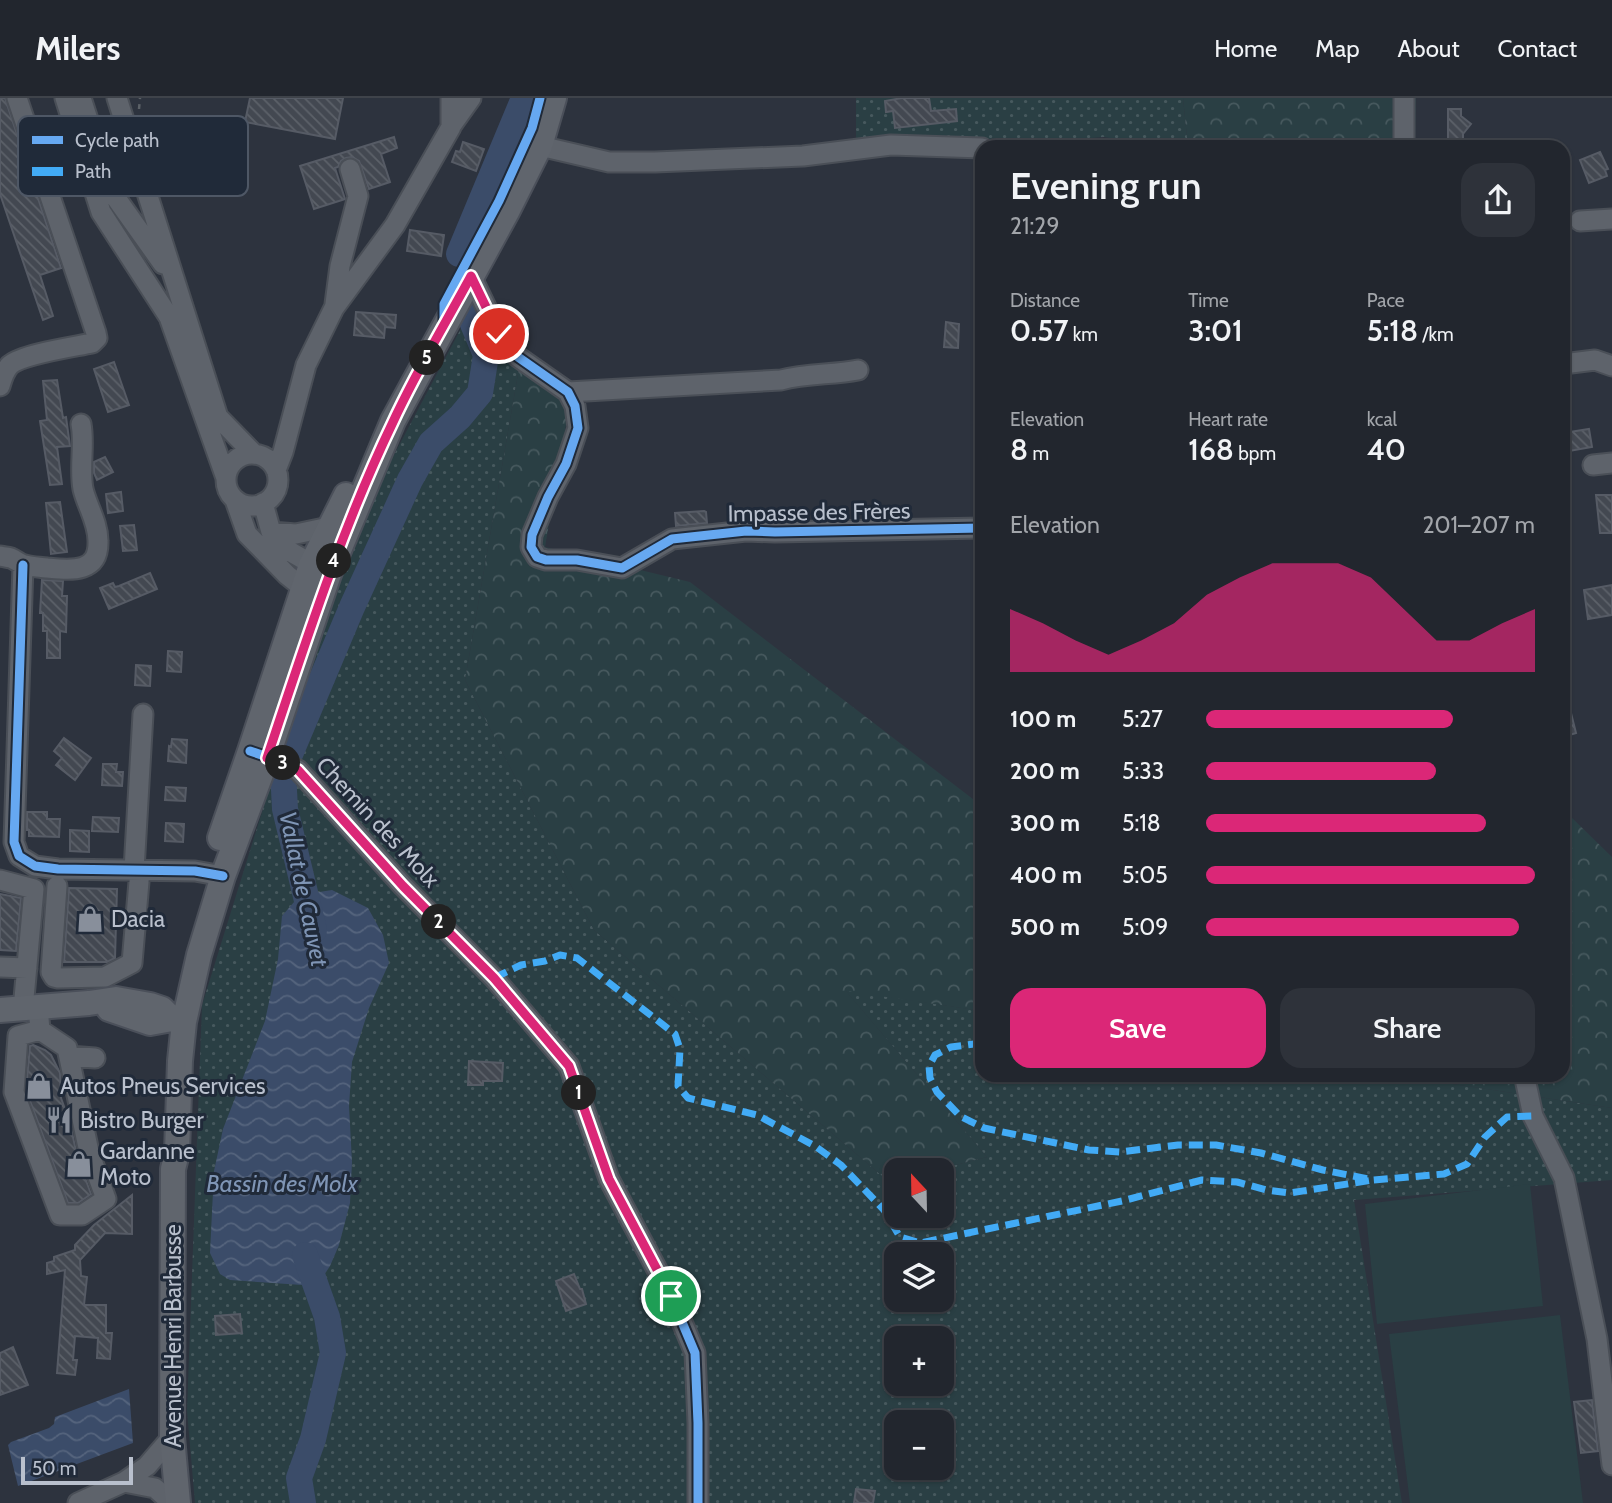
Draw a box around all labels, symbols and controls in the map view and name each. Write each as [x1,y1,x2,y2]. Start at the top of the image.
text: Milers [35,28,120,68]
text: Home [1214,34,1277,63]
text: Map [1315,34,1360,63]
text: About [1398,34,1460,63]
text: Contact [1498,34,1577,63]
legend [18,116,248,196]
text: Cycle path [75,129,159,152]
text: Path [75,160,111,183]
text: Evening run [1010,162,1202,209]
button: share [1461,163,1535,237]
text: 21:29 [1010,212,1059,240]
text: Distance [1010,289,1080,312]
text: Time [1188,289,1229,312]
text: Pace [1367,289,1405,312]
pin [469,304,529,364]
text: 0.57 [1010,312,1069,349]
text: 3:01 [1188,312,1243,349]
text: 5:18 [1367,312,1418,349]
icon: check [480,315,518,353]
text: km [1069,323,1098,346]
text: /km [1418,323,1454,346]
pin: 5 [410,341,444,376]
text: 5 [421,346,432,369]
text: Elevation [1010,408,1084,431]
text: Heart rate [1188,408,1268,431]
text: kcal [1367,408,1397,431]
text: 8 [1010,431,1028,468]
text: 168 [1188,431,1234,468]
text: 40 [1367,431,1406,468]
text: m [1028,442,1049,465]
text: bpm [1234,442,1276,465]
street label: Impasse des Frères [727,496,911,528]
text: Elevation [1010,511,1100,539]
text: 201–207 m [1423,511,1535,539]
pin: 4 [316,544,352,578]
text: 4 [328,549,339,572]
text: 100 m [1010,705,1076,733]
text: 5:27 [1122,705,1163,733]
pin: 3 [266,746,300,780]
text: 3 [277,751,288,774]
street label: Chemin des Molx [310,751,446,893]
text: 200 m [1010,757,1080,785]
text: 5:33 [1122,757,1164,785]
water label: Vallat de Cauvet [273,809,335,970]
text: 300 m [1010,809,1080,837]
text: 5:18 [1122,809,1161,837]
text: 400 m [1010,861,1082,889]
text: 5:05 [1122,861,1168,889]
shop icon: Dacia [75,904,105,934]
pin: 2 [422,904,457,940]
place label: Dacia [111,905,165,933]
text: 2 [433,910,444,933]
text: 500 m [1010,913,1080,941]
text: 5:09 [1122,913,1168,941]
button: Save [1010,988,1266,1068]
button: Share [1280,988,1535,1068]
shop icon: Autos Pneus Services [24,1071,54,1101]
place label: Autos Pneus Services [60,1072,266,1100]
pin: 1 [562,1076,596,1110]
text: 1 [575,1081,582,1104]
restaurant icon: Bistro Burger [44,1105,74,1135]
place label: Bistro Burger [80,1106,205,1134]
place label: Gardanne Moto [100,1137,195,1191]
shop icon: Gardanne Moto [64,1149,94,1179]
north arrow [884,1158,954,1228]
map controls [884,1158,954,1480]
water label: Bassin des Molx [206,1169,358,1198]
street label: Avenue Henri Barbusse [159,1224,187,1448]
button: layers [884,1242,954,1312]
pin [641,1266,701,1326]
icon: arrive [652,1277,690,1315]
button: + [884,1326,954,1396]
button: − [884,1410,954,1480]
scale bar [21,1454,133,1486]
text: 50 m [32,1457,76,1480]

